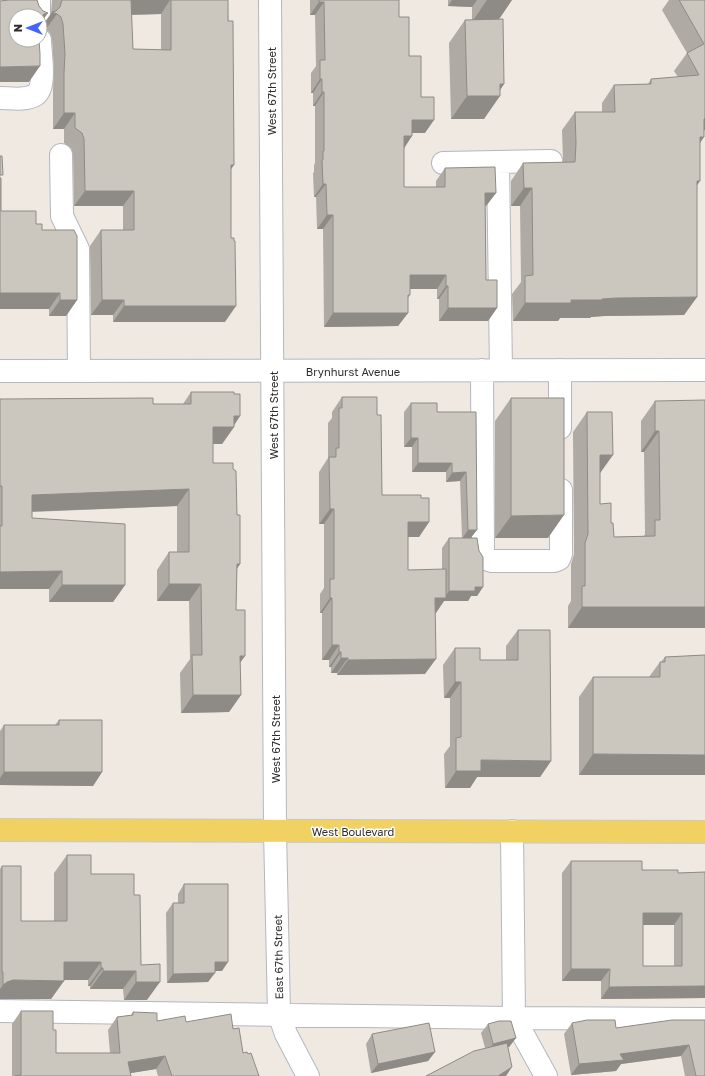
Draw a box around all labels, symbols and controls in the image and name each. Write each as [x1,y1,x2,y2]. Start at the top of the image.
north arrow [8,8,48,48]
text: N [11,24,24,32]
street label: West 67th Street [265,47,278,135]
street label: Brynhurst Avenue [306,365,400,378]
street label: West 67th Street [267,371,280,459]
street label: West 67th Street [269,695,282,783]
street label: West Boulevard [312,825,394,838]
street label: East 67th Street [271,915,285,999]

